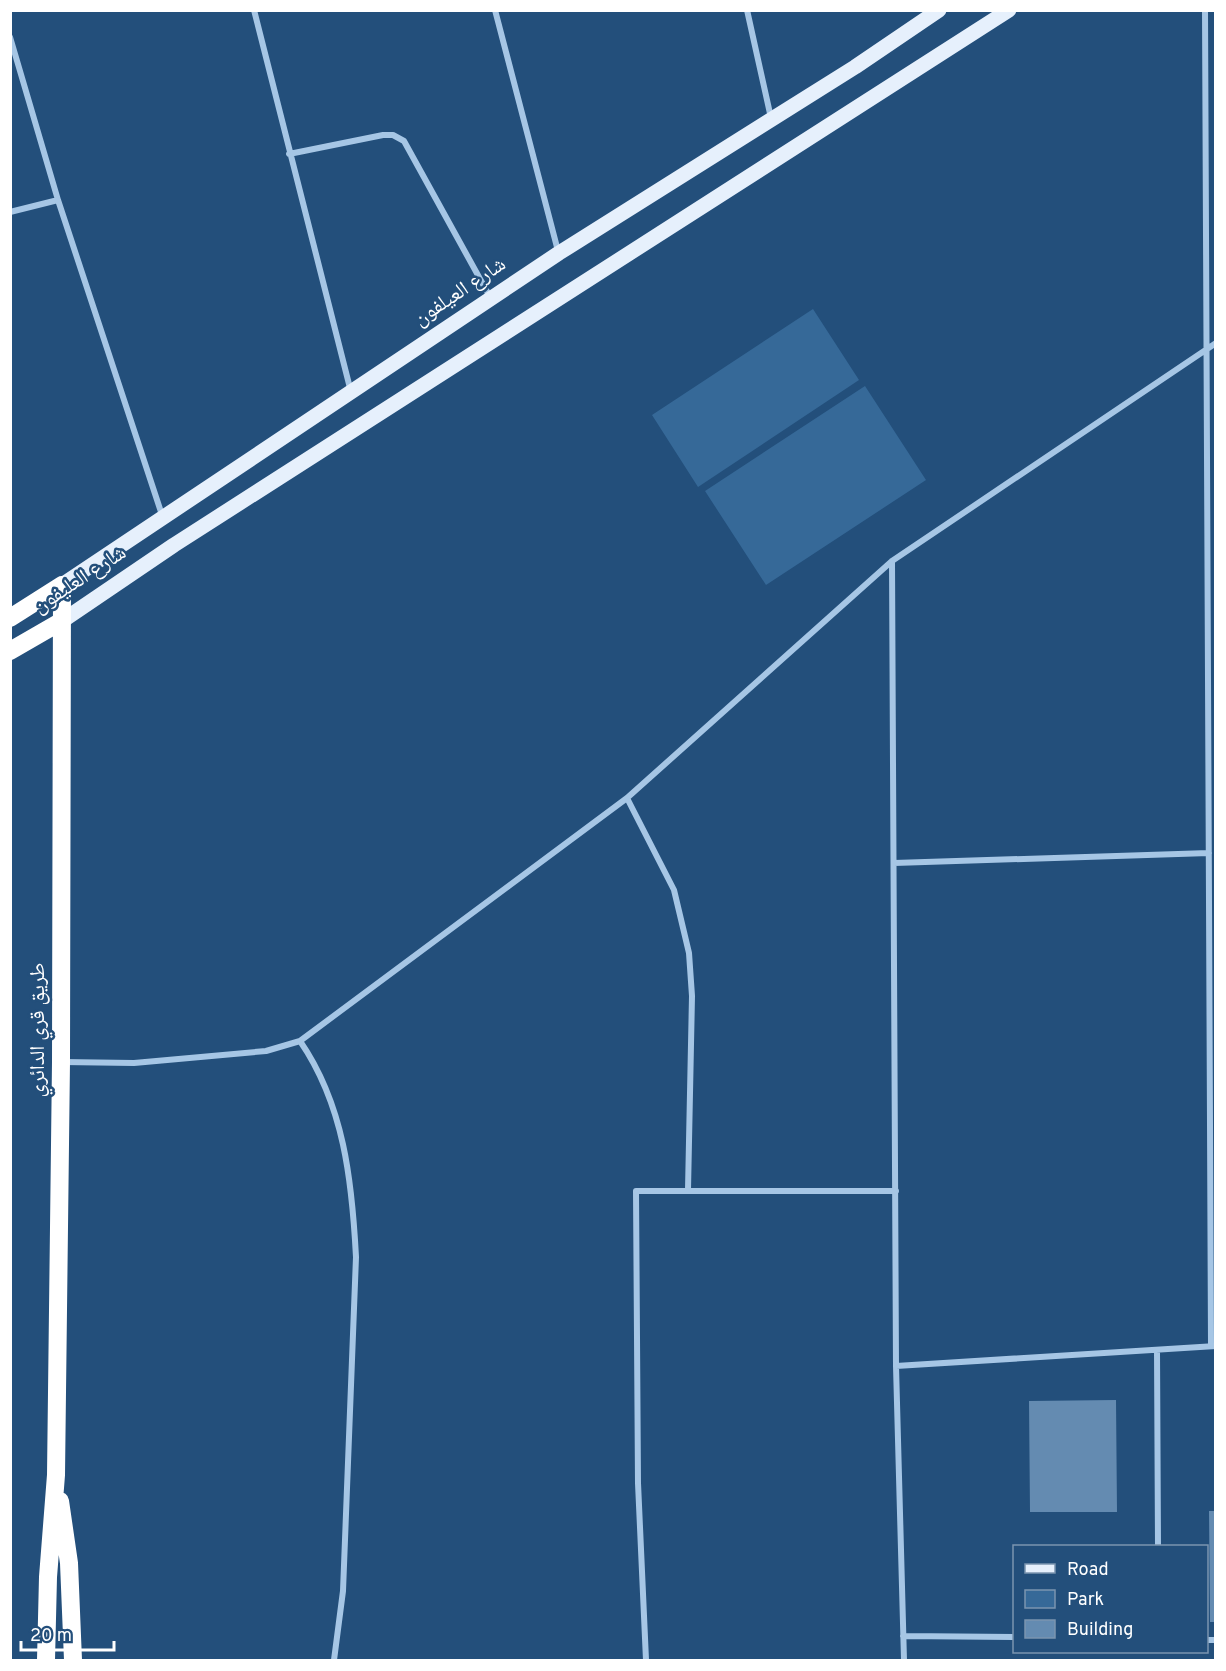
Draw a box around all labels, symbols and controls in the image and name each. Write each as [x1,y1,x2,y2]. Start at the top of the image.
street label: شارع العيلفون [409,251,511,333]
street label: شارع العليفون [28,540,132,620]
street label: طريق قري الدائري [25,963,53,1097]
legend [1013,1545,1208,1653]
text: Road [1067,1559,1109,1582]
text: Park [1067,1589,1104,1612]
scale bar [21,1614,114,1652]
text: Building [1067,1619,1133,1642]
text: 20 m [30,1625,72,1648]

